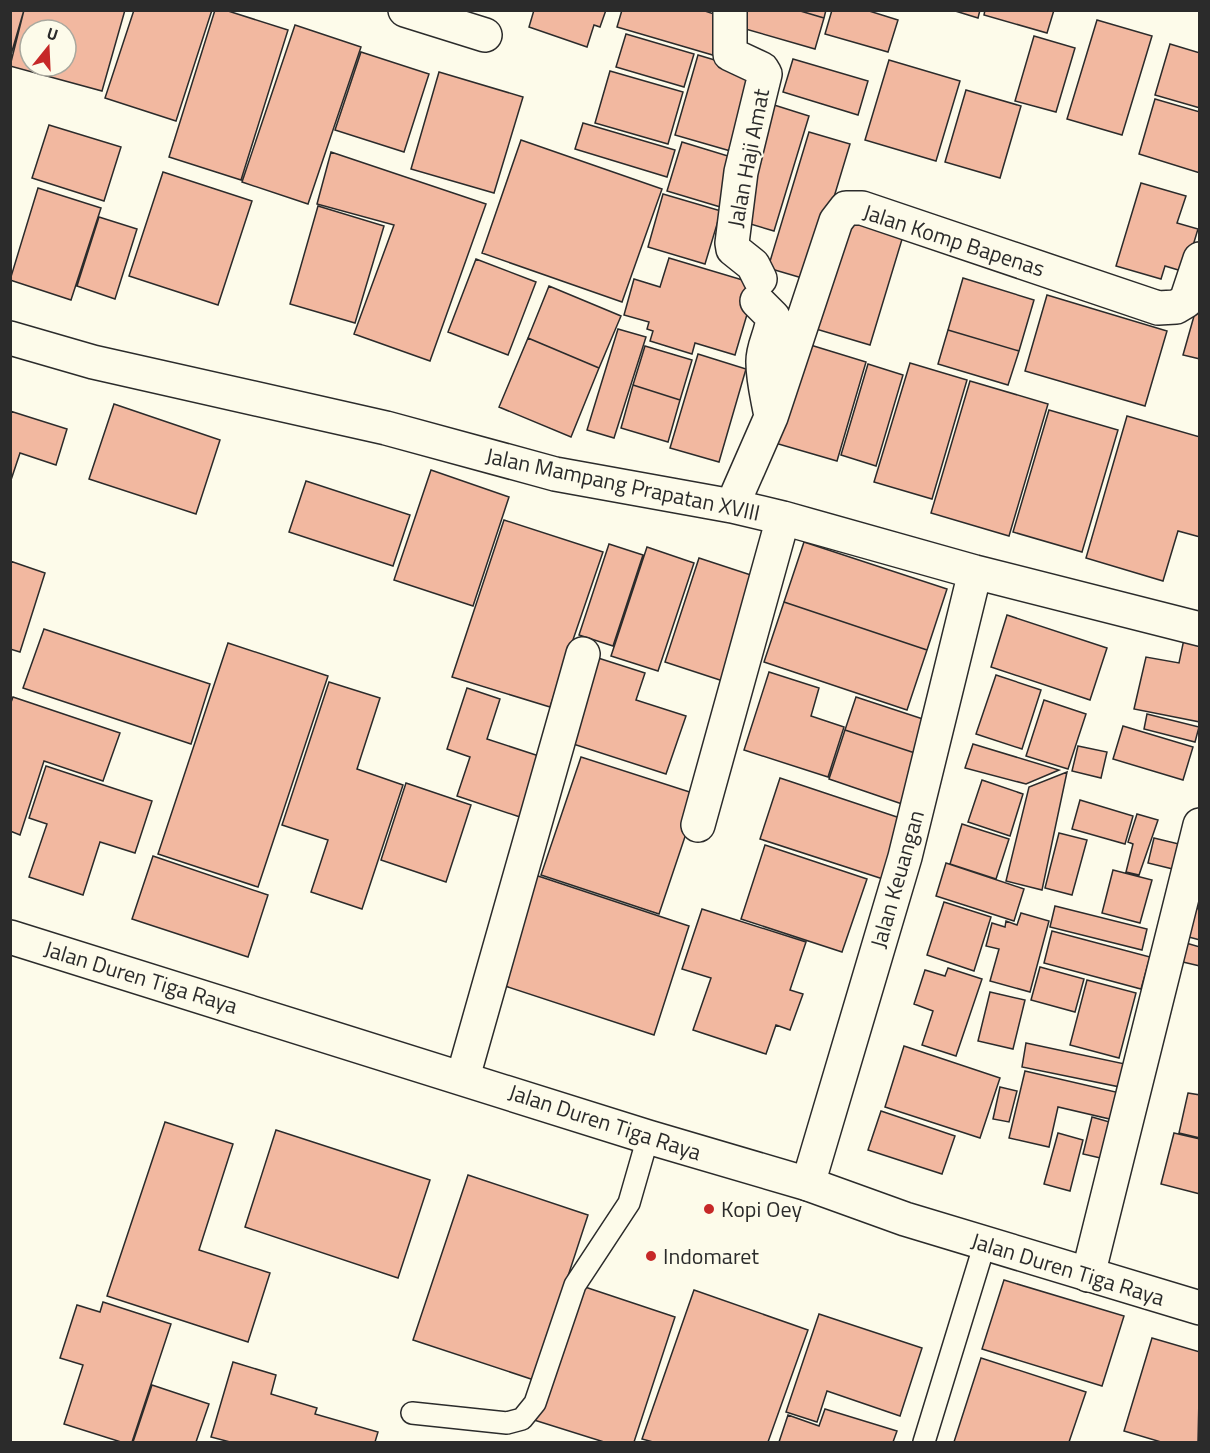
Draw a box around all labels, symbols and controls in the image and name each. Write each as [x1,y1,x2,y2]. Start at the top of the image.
north arrow [18,18,78,78]
text: U [44,21,61,47]
street label: Jalan Haji Amat [718,85,778,230]
street label: Jalan Komp Bapenas [859,195,1049,285]
street label: Jalan Mampang Prapatan XVIII [483,438,763,530]
street label: Jalan Keuangan [861,806,933,952]
street label: Jalan Duren Tiga Raya [40,931,242,1023]
street label: Jalan Duren Tiga Raya [504,1075,706,1169]
place label: Kopi Oey [721,1192,802,1226]
marker: Kopi Oey [702,1202,716,1216]
street label: Jalan Duren Tiga Raya [967,1223,1169,1315]
place label: Indomaret [663,1239,759,1273]
marker: Indomaret [644,1249,658,1263]

